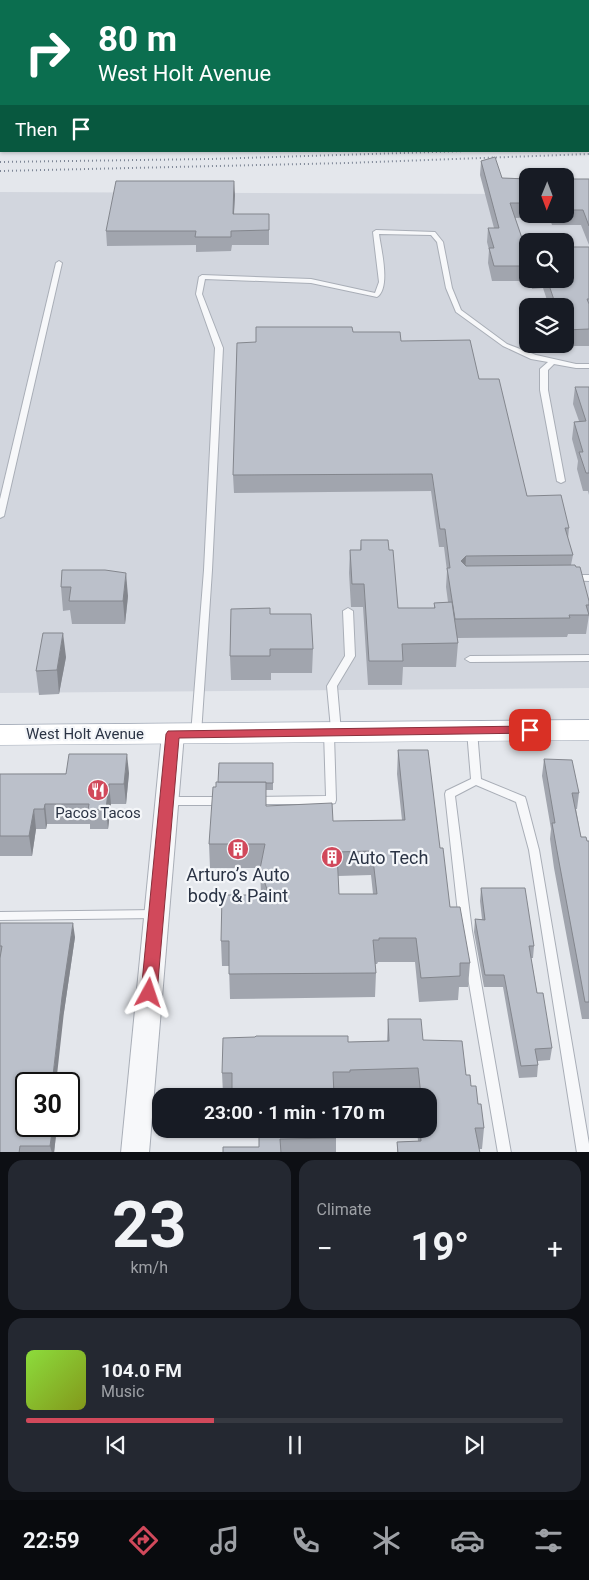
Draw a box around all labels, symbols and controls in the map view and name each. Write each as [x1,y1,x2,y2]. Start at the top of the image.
text: 80 m [98,19,177,60]
icon: right [15,20,80,85]
text: West Holt Avenue [98,61,271,86]
icon: arrive [67,115,95,143]
text: Then [15,118,57,141]
north arrow [519,168,574,222]
map controls [519,168,574,353]
button: search [519,233,574,288]
button: layers [519,298,574,353]
pin [509,709,551,751]
icon: arrive [516,716,544,744]
street label: West Holt Avenue [26,725,144,743]
restaurant icon: Pacos Tacos [86,778,110,802]
place label: Pacos Tacos [55,804,141,822]
building icon: Arturo’s Auto body & Paint [226,837,250,861]
building icon: Auto Tech [320,845,344,869]
place label: Auto Tech [348,847,428,868]
place label: Arturo’s Auto body & Paint [186,864,290,906]
position arrow [122,966,174,1018]
speed limit sign: 30 [15,1072,80,1137]
text: 23:00 · 1 min · 170 m [204,1101,385,1124]
text: 23 [112,1187,187,1263]
text: Climate [317,1200,371,1219]
text: 19° [411,1225,469,1269]
text: − [317,1232,333,1265]
text: + [547,1232,563,1265]
text: km/h [130,1258,168,1277]
text: 104.0 FM [101,1359,182,1382]
text: Music [101,1382,144,1401]
icon: previous [102,1431,130,1459]
icon: pause [281,1431,309,1459]
icon: next [460,1431,488,1459]
icon: directions [126,1523,161,1558]
icon: music [207,1523,242,1558]
icon: phone [288,1523,323,1558]
icon: climate [369,1523,404,1558]
icon: car [450,1523,485,1558]
icon: filters [531,1523,566,1558]
text: 22:59 [23,1528,80,1553]

